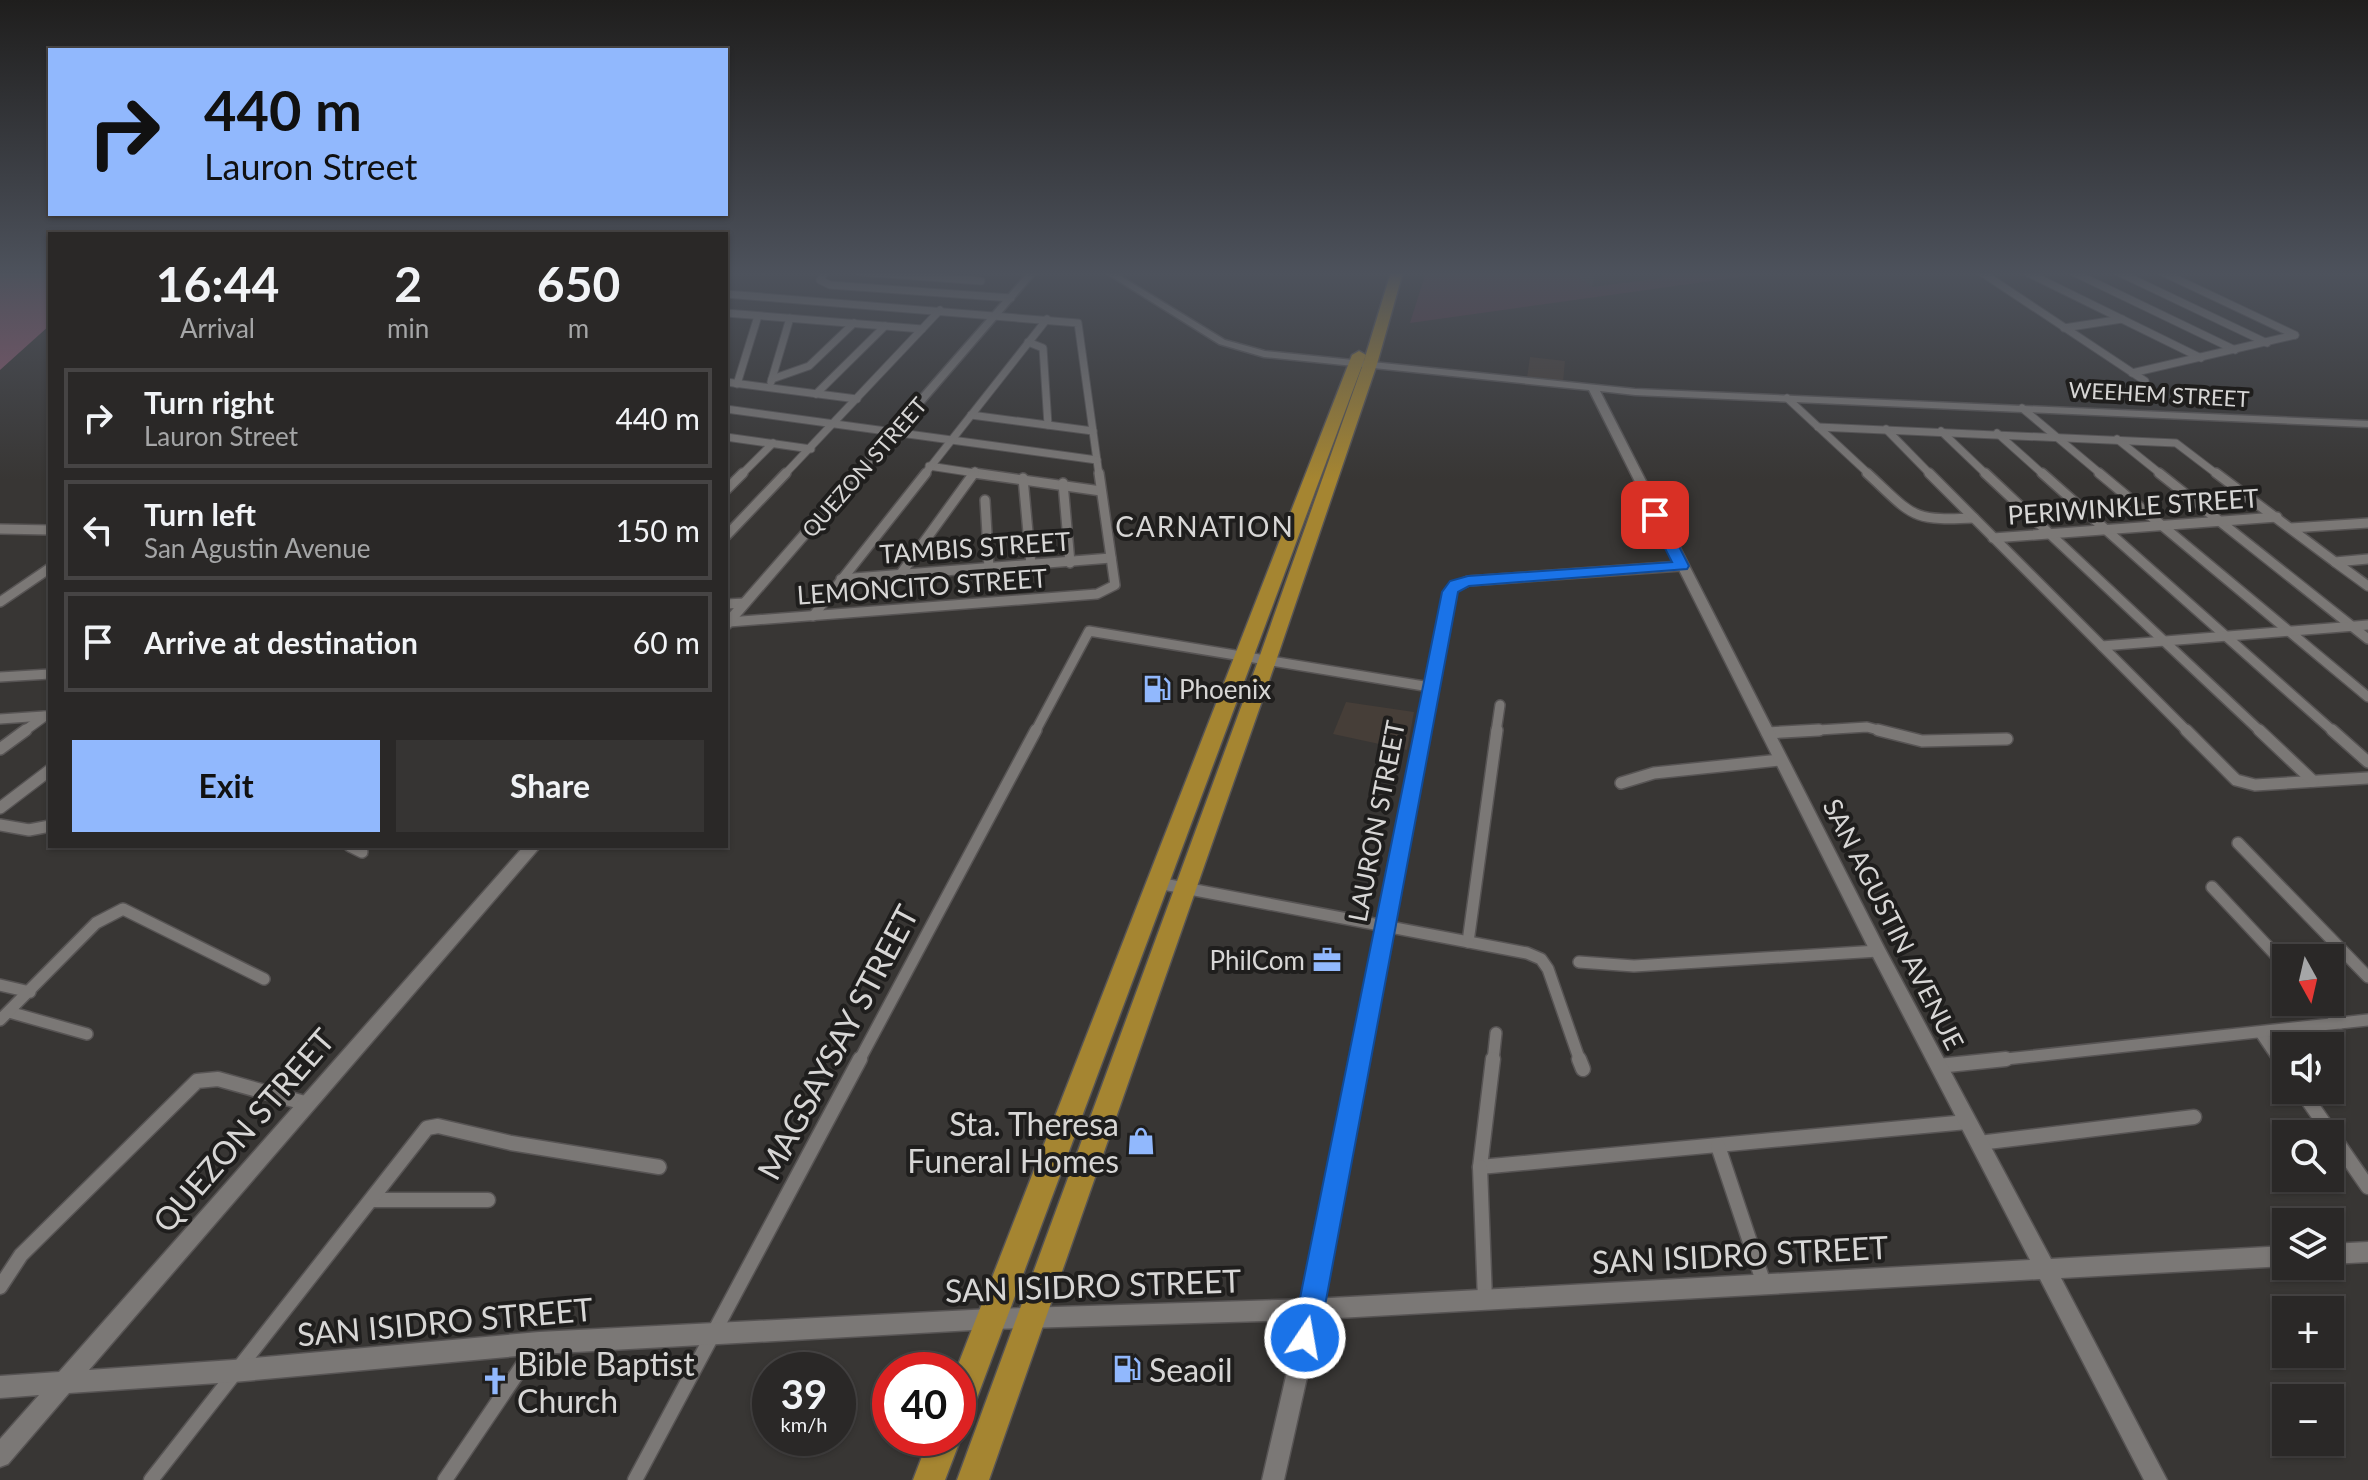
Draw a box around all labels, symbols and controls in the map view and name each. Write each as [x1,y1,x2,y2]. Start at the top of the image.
text: 440 m [204,76,362,143]
icon: right [72,80,176,184]
text: Lauron Street [204,144,417,188]
text: 16:44 [156,255,279,312]
text: 2 [394,255,422,312]
text: 650 [537,255,620,312]
text: Arrival [180,312,255,344]
text: min [387,312,429,344]
text: m [568,312,589,344]
street label: WEEHEM STREET [2068,376,2250,412]
text: Turn right [144,384,274,420]
street label: QUEZON STREET [796,392,932,542]
icon: right [76,396,120,440]
text: 440 m [615,400,700,436]
text: Lauron Street [144,420,298,452]
pin [1621,481,1689,549]
street label: PERIWINKLE STREET [2006,481,2260,531]
icon: arrive [1633,493,1677,537]
text: Turn left [144,496,256,532]
icon: left [76,508,120,552]
district label: CARNATION [1115,509,1295,543]
text: 150 m [615,512,700,548]
street label: TAMBIS STREET [878,524,1072,570]
text: San Agustin Avenue [144,532,370,564]
street label: LEMONCITO STREET [796,561,1048,611]
icon: arrive [76,620,120,664]
text: Arrive at destination [144,624,418,660]
text: 60 m [633,624,700,660]
place label: Phoenix [1179,673,1271,705]
fuel station icon: Phoenix [1142,674,1172,704]
street label: LAURON STREET [1341,718,1411,924]
button: Exit [72,740,380,832]
button: Share [396,740,704,832]
street label: SAN AGUSTIN AVENUE [1817,793,1971,1055]
street label: MAGSAYSAY STREET [748,898,926,1186]
place label: PhilCom [1210,944,1305,976]
north arrow [2272,944,2344,1016]
map controls [2272,944,2344,1456]
office icon: PhilCom [1312,945,1342,975]
street label: QUEZON STREET [144,1020,342,1240]
button: sound [2272,1032,2344,1104]
place label: Sta. Theresa Funeral Homes [907,1104,1119,1180]
button: search [2272,1120,2344,1192]
shop icon: Sta. Theresa Funeral Homes [1126,1126,1156,1156]
button: layers [2272,1208,2344,1280]
street label: SAN ISIDRO STREET [1591,1227,1889,1281]
street label: SAN ISIDRO STREET [944,1260,1242,1310]
street label: SAN ISIDRO STREET [296,1289,595,1353]
position arrow [1263,1296,1347,1380]
button: + [2272,1296,2344,1368]
place label: Bible Baptist Church [517,1344,695,1420]
place label: Seaoil [1149,1350,1232,1389]
speed limit sign: 40 [872,1352,976,1456]
fuel station icon: Seaoil [1112,1354,1142,1384]
church icon: Bible Baptist Church [480,1366,510,1396]
text: 39 [781,1370,827,1418]
button: − [2272,1384,2344,1456]
text: km/h [781,1412,827,1436]

